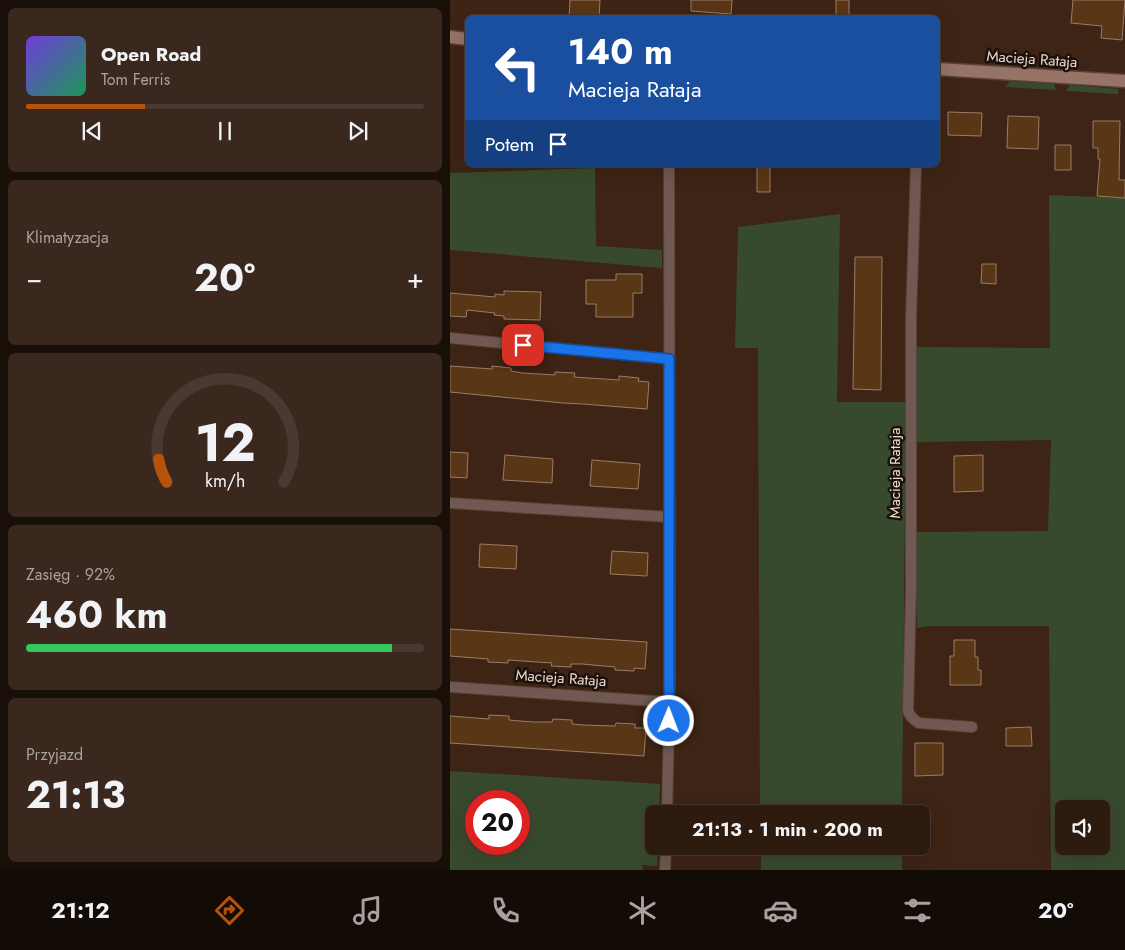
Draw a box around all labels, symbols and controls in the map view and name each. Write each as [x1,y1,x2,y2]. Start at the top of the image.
text: 140 m [568,27,673,77]
icon: left [485,35,550,100]
text: Open Road [101,41,201,68]
street label: Macieja Rataja [986,45,1078,73]
text: Tom Ferris [101,68,170,91]
text: Macieja Rataja [568,73,702,105]
icon: previous [78,117,106,145]
icon: pause [211,117,239,145]
icon: next [344,117,372,145]
icon: arrive [544,130,572,158]
text: Potem [485,131,534,158]
text: Klimatyzacja [26,226,109,249]
text: 20° [194,250,255,305]
text: − [26,258,43,299]
text: + [407,258,424,299]
pin [502,324,544,366]
icon: arrive [509,331,537,359]
text: 12 [195,405,255,481]
street label: Macieja Rataja [884,427,906,519]
text: km/h [205,468,245,494]
text: Zasięg · 92% [26,563,115,586]
text: 460 km [26,587,168,642]
street label: Macieja Rataja [515,664,607,692]
position arrow [642,694,694,746]
text: Przyjazd [26,743,83,766]
text: 21:13 [26,767,125,822]
speed limit sign: 20 [465,790,530,855]
map controls [1055,800,1110,855]
button: sound [1055,800,1110,855]
text: 21:13 · 1 min · 200 m [692,816,883,843]
icon: directions [212,893,247,928]
icon: music [350,893,385,928]
icon: phone [488,893,523,928]
icon: climate [625,893,660,928]
icon: car [763,893,798,928]
icon: filters [900,893,935,928]
text: 21:12 [51,894,110,926]
text: 20° [1038,894,1074,926]

